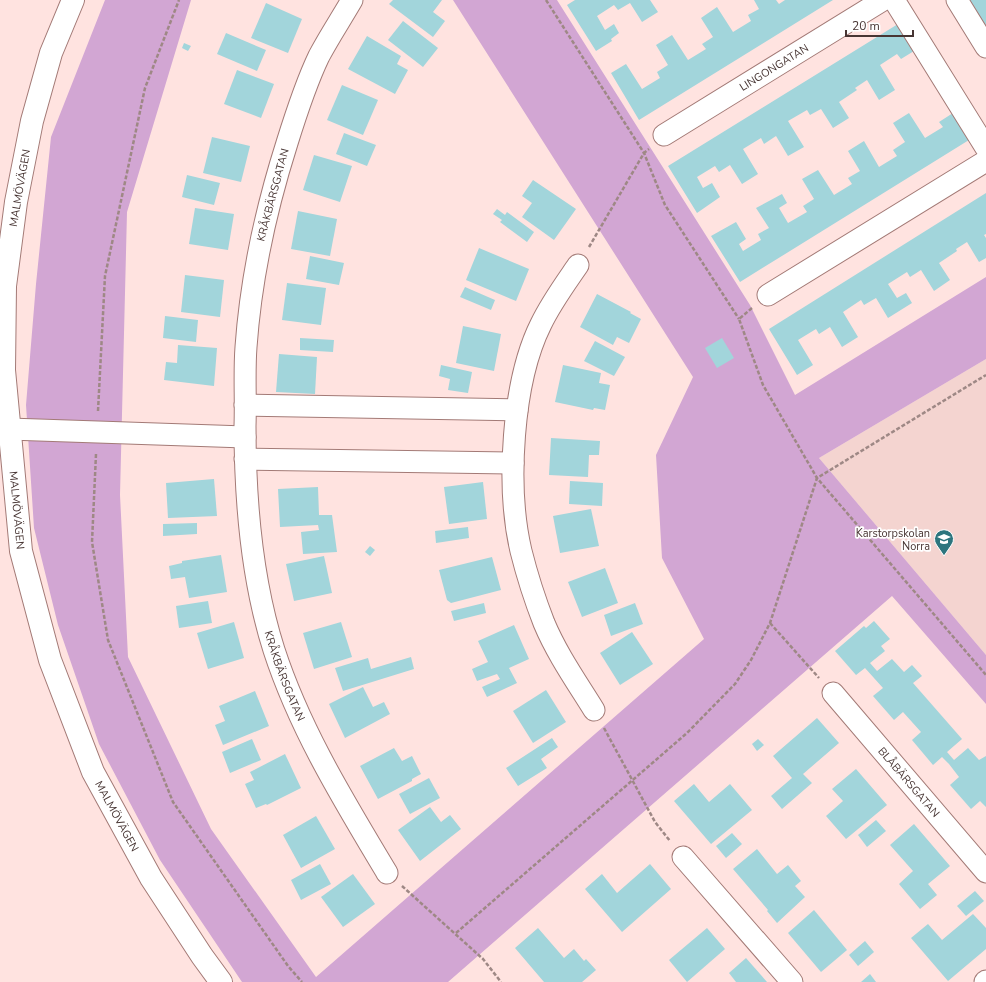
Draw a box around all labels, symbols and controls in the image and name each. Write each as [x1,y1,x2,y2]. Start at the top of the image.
scale bar [846,12,913,38]
text: 20 m [852,18,880,34]
street label: LINGONGATAN [736,40,811,94]
street label: KRÅKBÄRSGATAN [252,147,293,243]
street label: MALMÖVÄGEN [6,148,34,228]
street label: MALMÖVÄGEN [6,470,28,550]
place label: Karstorpskolan Norra [856,526,930,554]
school or university icon: Karstorpskolan Norra [933,528,955,556]
street label: KRÅKBÄRSGATAN [261,629,309,723]
street label: BLÅBÄRSGATAN [875,744,943,820]
street label: MALMÖVÄGEN [92,778,143,854]

